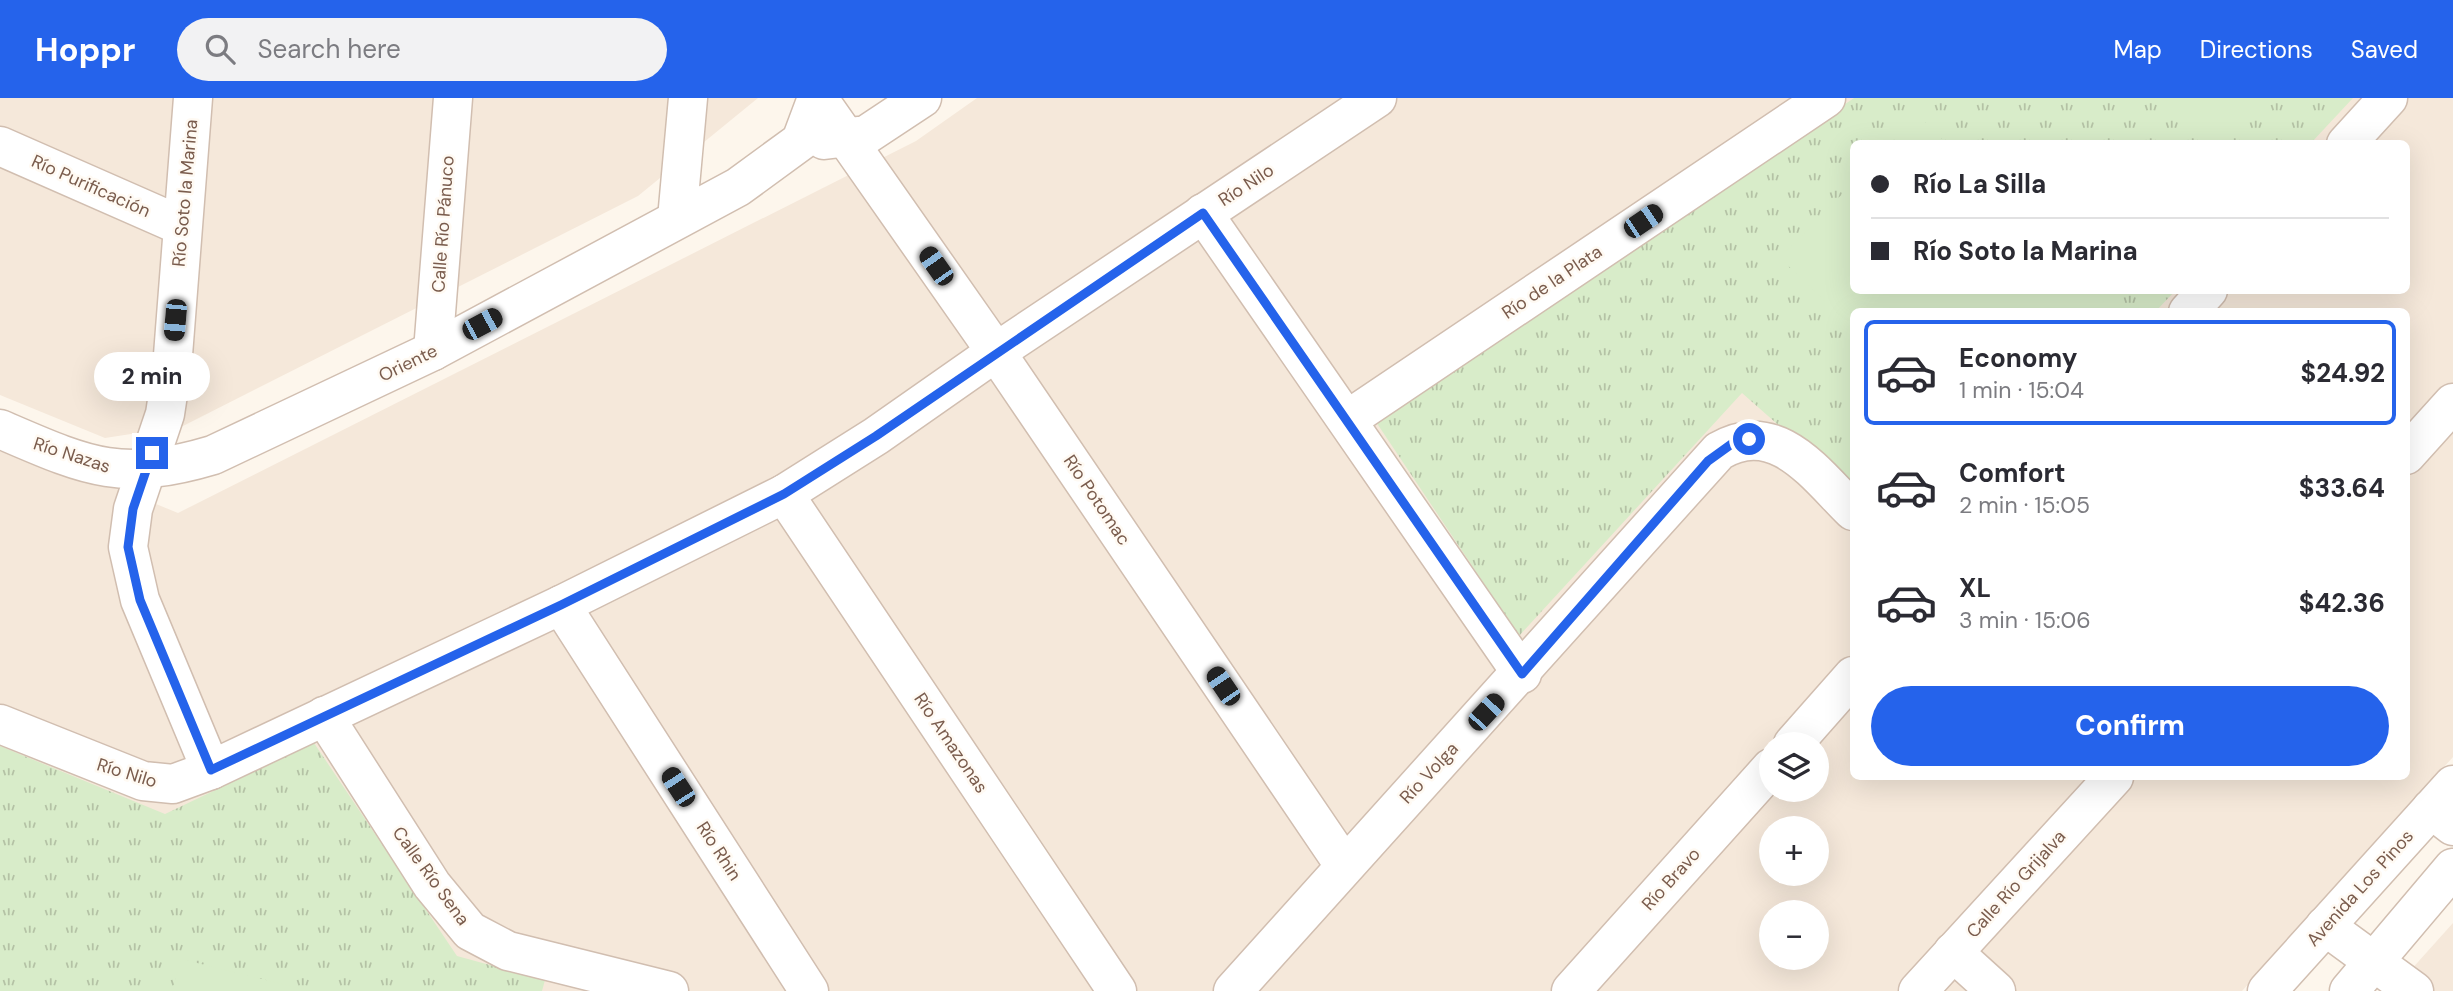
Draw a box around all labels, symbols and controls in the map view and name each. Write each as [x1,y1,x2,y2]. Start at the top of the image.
search box [177,18,667,81]
text: Hoppr [35,28,135,71]
icon: search [201,30,239,68]
text: Search here [257,32,401,66]
text: Map [2114,34,2162,65]
text: Directions [2200,34,2313,65]
text: Saved [2351,34,2418,65]
street label: Río Soto la Marina [167,118,203,268]
street label: Río Purificación [28,149,154,223]
street label: Calle Río Pánuco [426,155,460,293]
street label: Río Nilo [1214,158,1278,212]
text: Río La Silla [1913,167,2046,201]
car [1620,201,1667,241]
text: Río Soto la Marina [1913,234,2138,268]
street label: Río de la Plata [1497,240,1607,324]
car [916,243,957,289]
car [163,298,188,342]
car [459,305,506,343]
street label: Oriente [375,339,441,387]
icon: car [1875,341,1938,404]
text: Economy [1959,341,2077,375]
callout: 2 min [94,352,210,400]
text: $24.92 [2300,356,2385,390]
text: 2 min [122,361,182,391]
text: 1 min · 15:04 [1959,375,2084,405]
route start [1733,423,1765,455]
street label: Río Nazas [30,431,114,479]
route end [136,437,168,469]
street label: Río Potomac [1058,450,1136,550]
icon: car [1875,456,1938,519]
text: Comfort [1959,456,2065,490]
text: $33.64 [2299,471,2385,505]
text: 2 min · 15:05 [1959,490,2090,520]
icon: car [1875,571,1938,634]
text: XL [1959,571,1991,605]
text: $42.36 [2299,586,2385,620]
text: 3 min · 15:06 [1959,605,2091,635]
car [1203,663,1244,709]
button: Confirm [1871,686,2389,766]
street label: Río Amazonas [909,688,993,798]
car [1464,689,1509,735]
map controls [1759,732,1829,970]
button: layers [1759,732,1829,802]
street label: Río Volga [1394,737,1464,809]
street label: Río Nilo [94,753,160,793]
car [658,764,699,810]
button: + [1759,816,1829,886]
street label: Río Rhin [691,817,747,885]
street label: Calle Río Sena [387,822,475,930]
street label: Calle Río Grijalva [1961,825,2071,943]
street label: Avenida Los Pinos [2301,825,2419,951]
street label: Río Bravo [1636,842,1706,916]
button: − [1759,900,1829,970]

